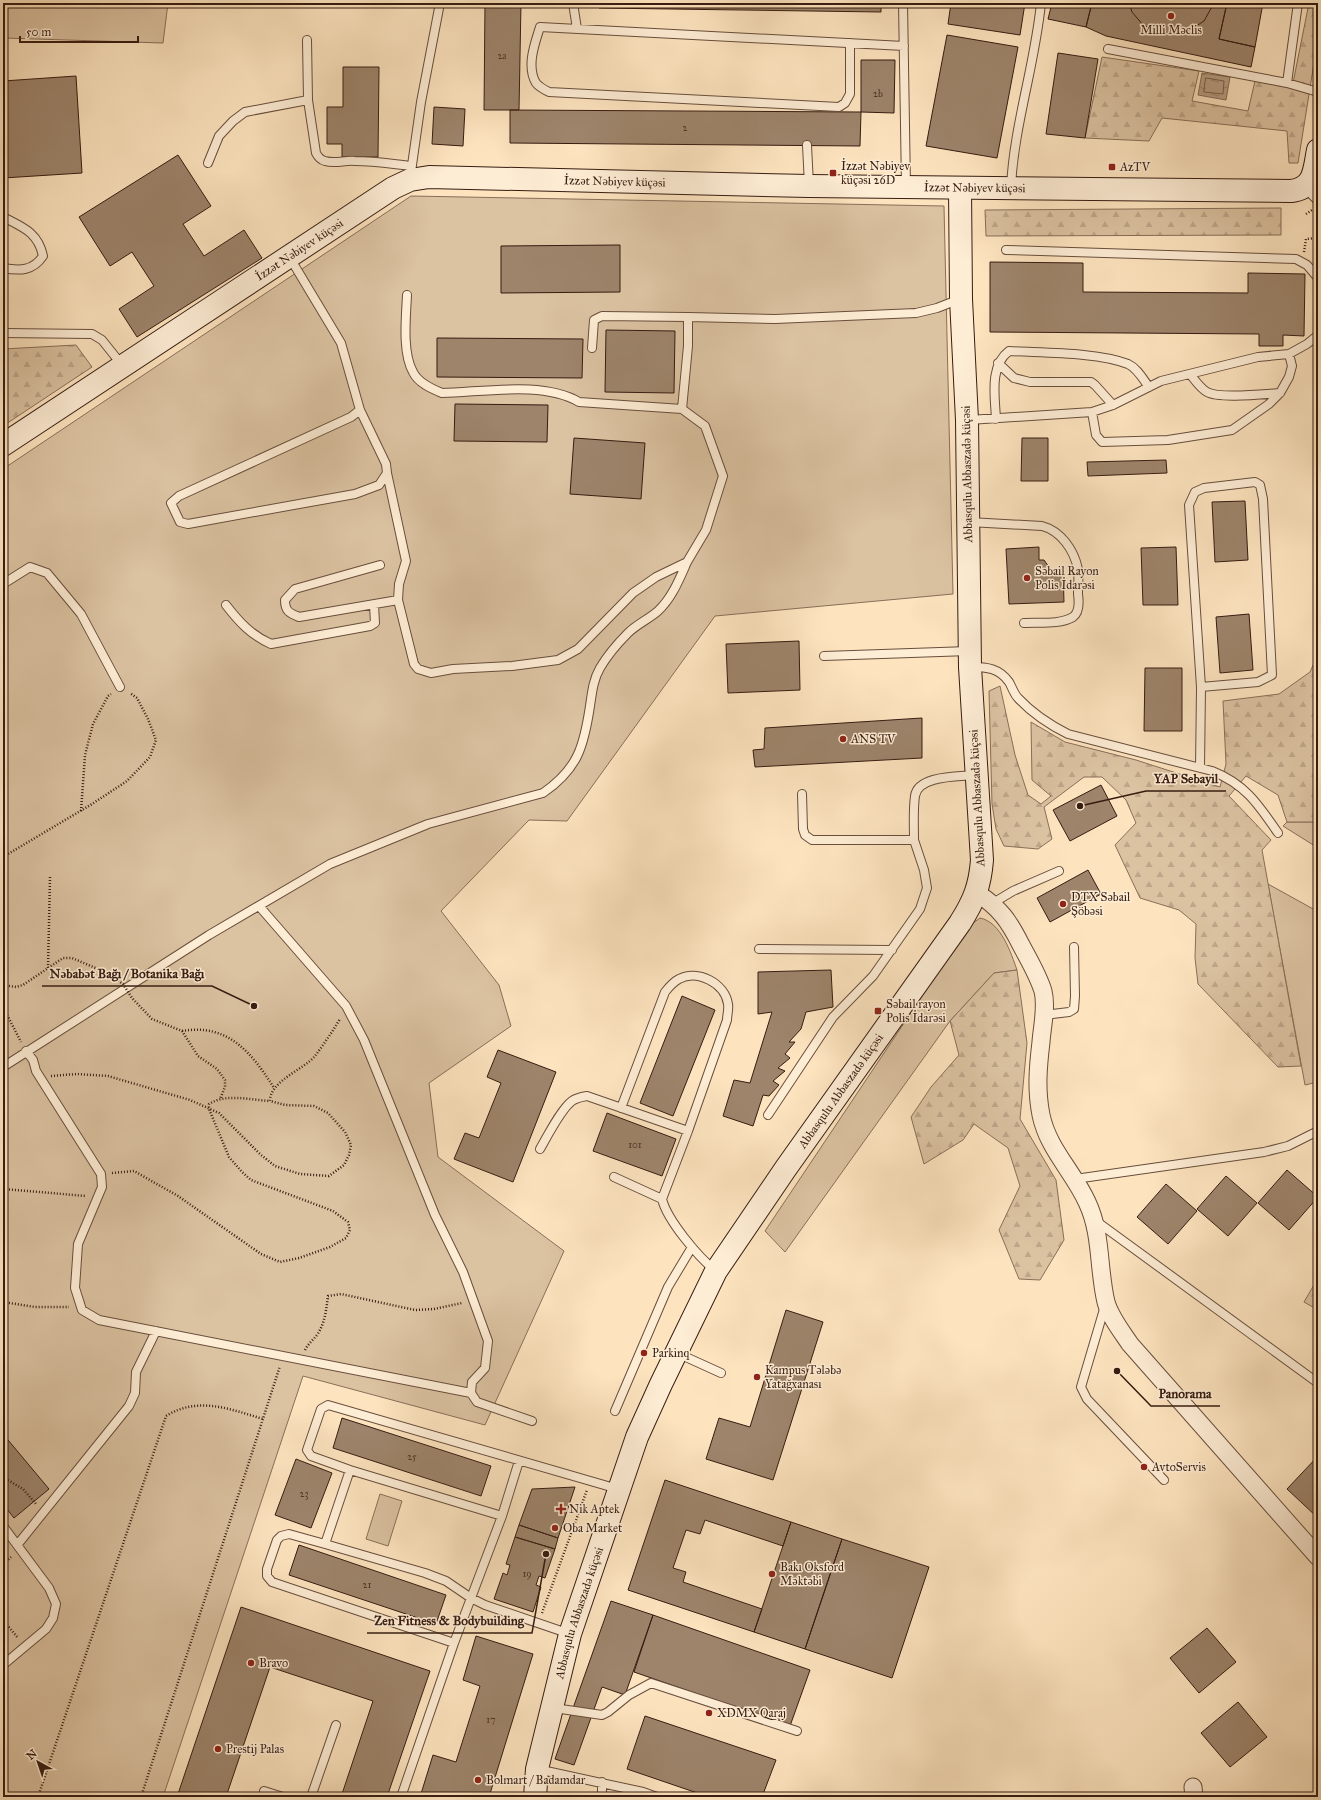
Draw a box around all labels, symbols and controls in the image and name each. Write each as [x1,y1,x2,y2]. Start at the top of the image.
marker: Milli Məclis [1166,11,1176,21]
scale bar [20,18,138,44]
place label: Milli Məclis [1140,23,1202,37]
text: 50 m [26,25,51,39]
house number: 2a [497,50,507,62]
house number: 2b [873,88,883,100]
house number: 2 [683,122,688,134]
place label: İzzət Nəbiyev küçəsi 26D [841,158,911,187]
place label: AzTV [1119,160,1151,174]
marker: AzTV [1107,162,1117,172]
marker: İzzət Nəbiyev küçəsi 26D [828,168,838,178]
street label: İzzət Nəbiyev küçəsi [564,172,667,190]
street label: İzzət Nəbiyev küçəsi [924,179,1026,195]
street label: İzzət Nəbiyev küçəsi [253,215,346,284]
street label: Abbasqulu Abbaszadə küçəsi [959,405,976,544]
place label: Səbail Rayon Polis İdarəsi [1035,564,1099,592]
marker: Səbail Rayon Polis İdarəsi [1022,573,1032,583]
street label: Abbasqulu Abbaszadə küçəsi [966,728,989,868]
place label: ANS TV [850,732,896,746]
marker: ANS TV [838,734,848,744]
callout: YAP Sebayil [1146,766,1226,791]
text: YAP Sebayil [1153,771,1219,787]
place label: DTX Səbail Şöbəsi [1071,890,1131,918]
marker: DTX Səbail Şöbəsi [1058,899,1068,909]
callout: Nəbabət Bağı / Botanika Bağı [42,961,212,986]
text: Nəbabət Bağı / Botanika Bağı [50,966,205,982]
place label: Səbail rayon Polis İdarəsi [886,997,947,1025]
marker: Səbail rayon Polis İdarəsi [873,1006,883,1016]
street label: Abbasqulu Abbaszadə küçəsi [795,1030,887,1152]
house number: 101 [628,1139,642,1151]
place label: Parkinq [652,1346,689,1361]
marker: Parkinq [639,1348,649,1358]
place label: Kampus Tələbə Yatağxanası [765,1363,841,1392]
marker: Kampus Tələbə Yatağxanası [752,1372,762,1382]
callout: Panorama [1151,1381,1220,1406]
text: Panorama [1158,1386,1212,1402]
house number: 25 [407,1451,417,1463]
place label: AvtoServis [1151,1460,1206,1474]
marker: AvtoServis [1139,1462,1149,1472]
house number: 23 [300,1488,308,1500]
place label: Nik Aptek [569,1502,620,1516]
marker: Nik Aptek [556,1504,566,1514]
place label: Oba Market [563,1521,623,1535]
marker: Oba Market [550,1523,560,1533]
street label: Abbasqulu Abbaszadə küçəsi [552,1544,606,1681]
place label: Bakı Oksford Məktəbi [780,1560,844,1588]
house number: 19 [522,1568,532,1580]
marker: Bakı Oksford Məktəbi [767,1569,777,1579]
house number: 21 [363,1579,371,1591]
callout: Zen Fitness & Bodybuilding [367,1608,532,1633]
text: Zen Fitness & Bodybuilding [374,1613,525,1629]
place label: Bravo [259,1656,288,1670]
marker: Bravo [246,1658,256,1668]
place label: XDMX Qaraj [717,1706,786,1720]
marker: XDMX Qaraj [704,1708,714,1718]
house number: 17 [486,1714,496,1726]
north arrow [18,1742,58,1782]
place label: Prestij Palas [226,1742,284,1756]
marker: Prestij Palas [213,1744,223,1754]
text: N [24,1746,40,1763]
place label: Bolmart / Badamdar [486,1773,586,1787]
marker: Bolmart / Badamdar [473,1775,483,1785]

